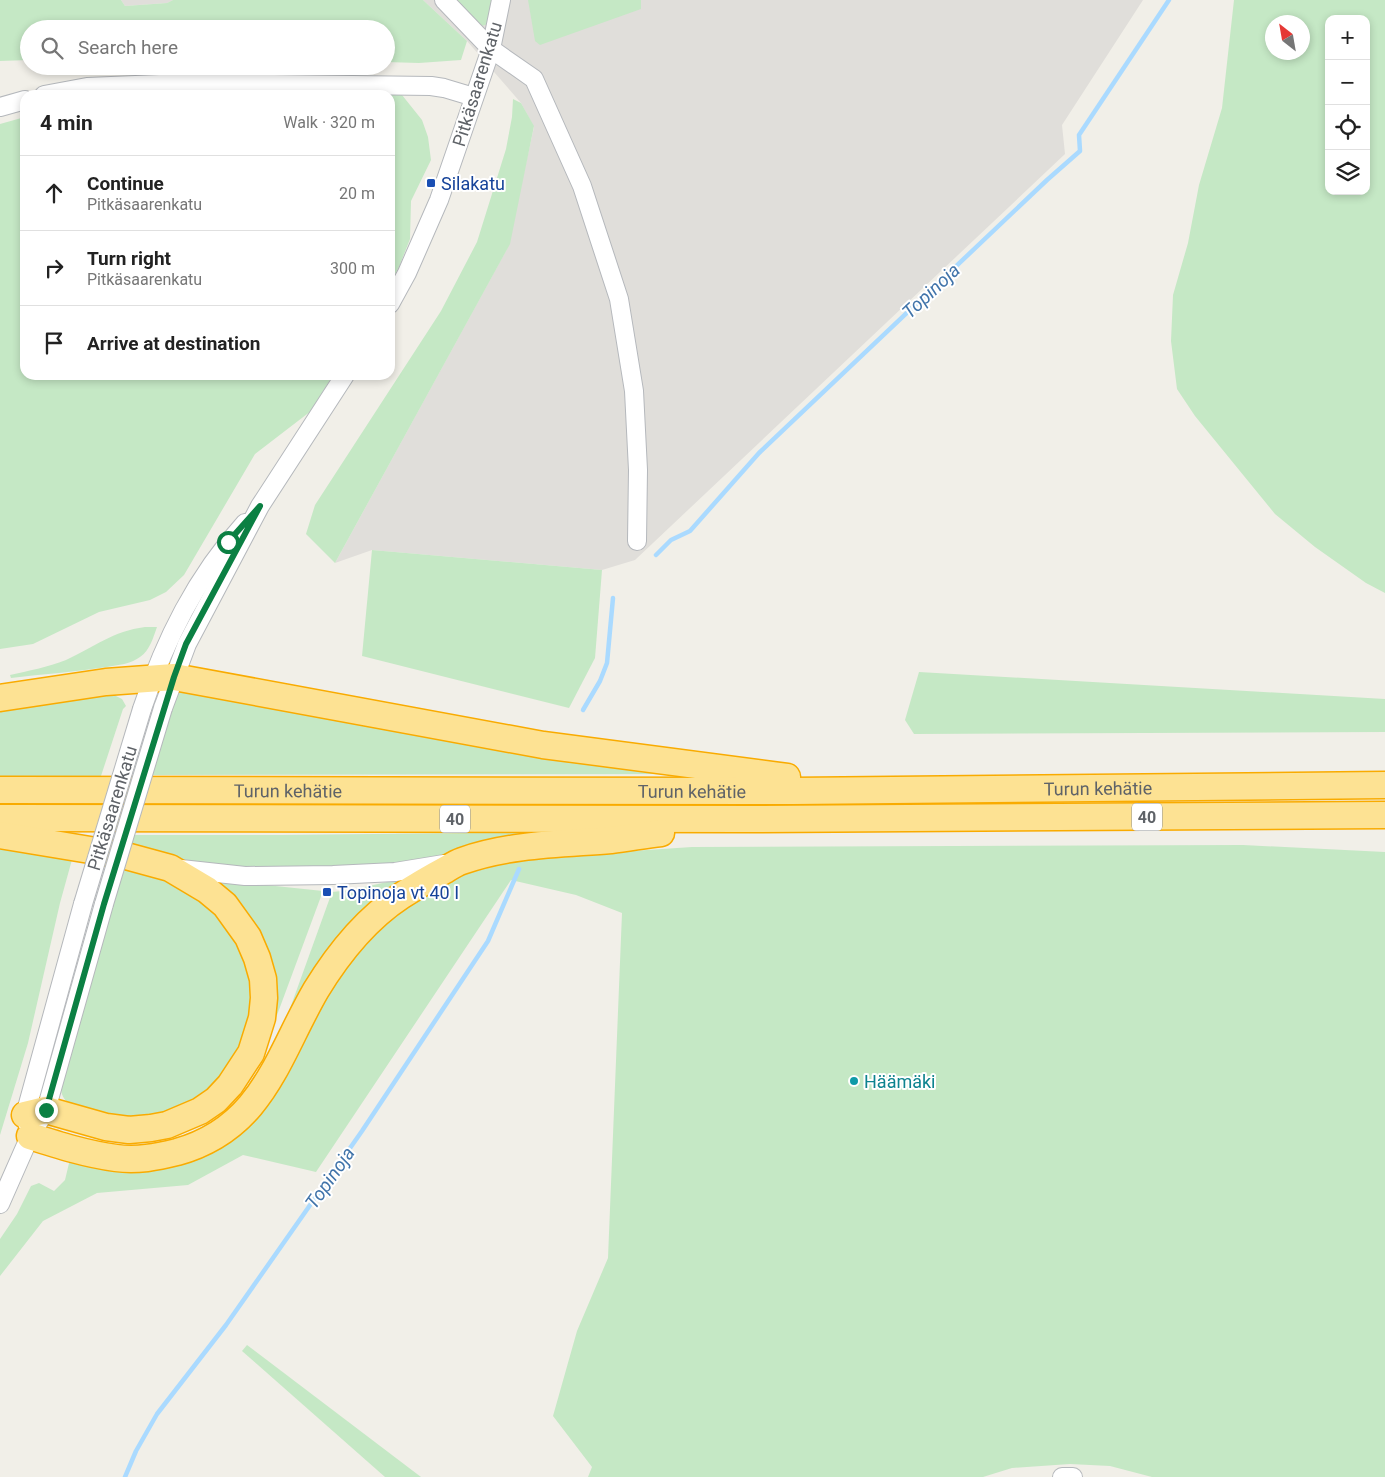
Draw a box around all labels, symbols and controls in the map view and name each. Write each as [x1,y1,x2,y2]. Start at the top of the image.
north arrow [1265,15,1310,60]
map controls [1325,15,1370,195]
button: + [1325,15,1370,60]
street label: Pitkäsaarenkatu [448,19,506,149]
search box [20,20,395,75]
icon: search [38,34,66,62]
text: Search here [78,36,178,59]
button: − [1325,60,1370,105]
button: locate [1325,105,1370,150]
text: 4 min [40,111,93,135]
text: Walk · 320 m [283,113,375,132]
button: layers [1325,150,1370,195]
text: Continue [87,172,164,195]
place label: Silakatu [441,173,505,194]
marker: Silakatu [425,177,437,189]
icon: ahead [40,179,68,207]
text: 20 m [339,184,375,203]
text: Pitkäsaarenkatu [87,195,202,214]
text: Turn right [87,247,171,270]
icon: right [40,254,68,282]
text: 300 m [330,259,375,278]
water label: Topinoja [897,259,965,323]
text: Pitkäsaarenkatu [87,270,202,289]
icon: arrive [40,329,68,357]
text: Arrive at destination [87,332,260,355]
route start [217,531,240,554]
street label: Pitkäsaarenkatu [83,743,141,873]
street label: Turun kehätie [1044,777,1152,799]
street label: Turun kehätie [234,780,342,801]
street label: Turun kehätie [638,780,746,801]
road number: 40 [1132,804,1162,830]
road number: 40 [440,806,470,832]
place label: Topinoja vt 40 I [337,882,459,903]
marker: Topinoja vt 40 I [321,886,333,898]
place label: Häämäki [864,1071,936,1092]
marker: Häämäki [848,1075,860,1087]
route end [35,1099,58,1122]
water label: Topinoja [300,1143,360,1213]

